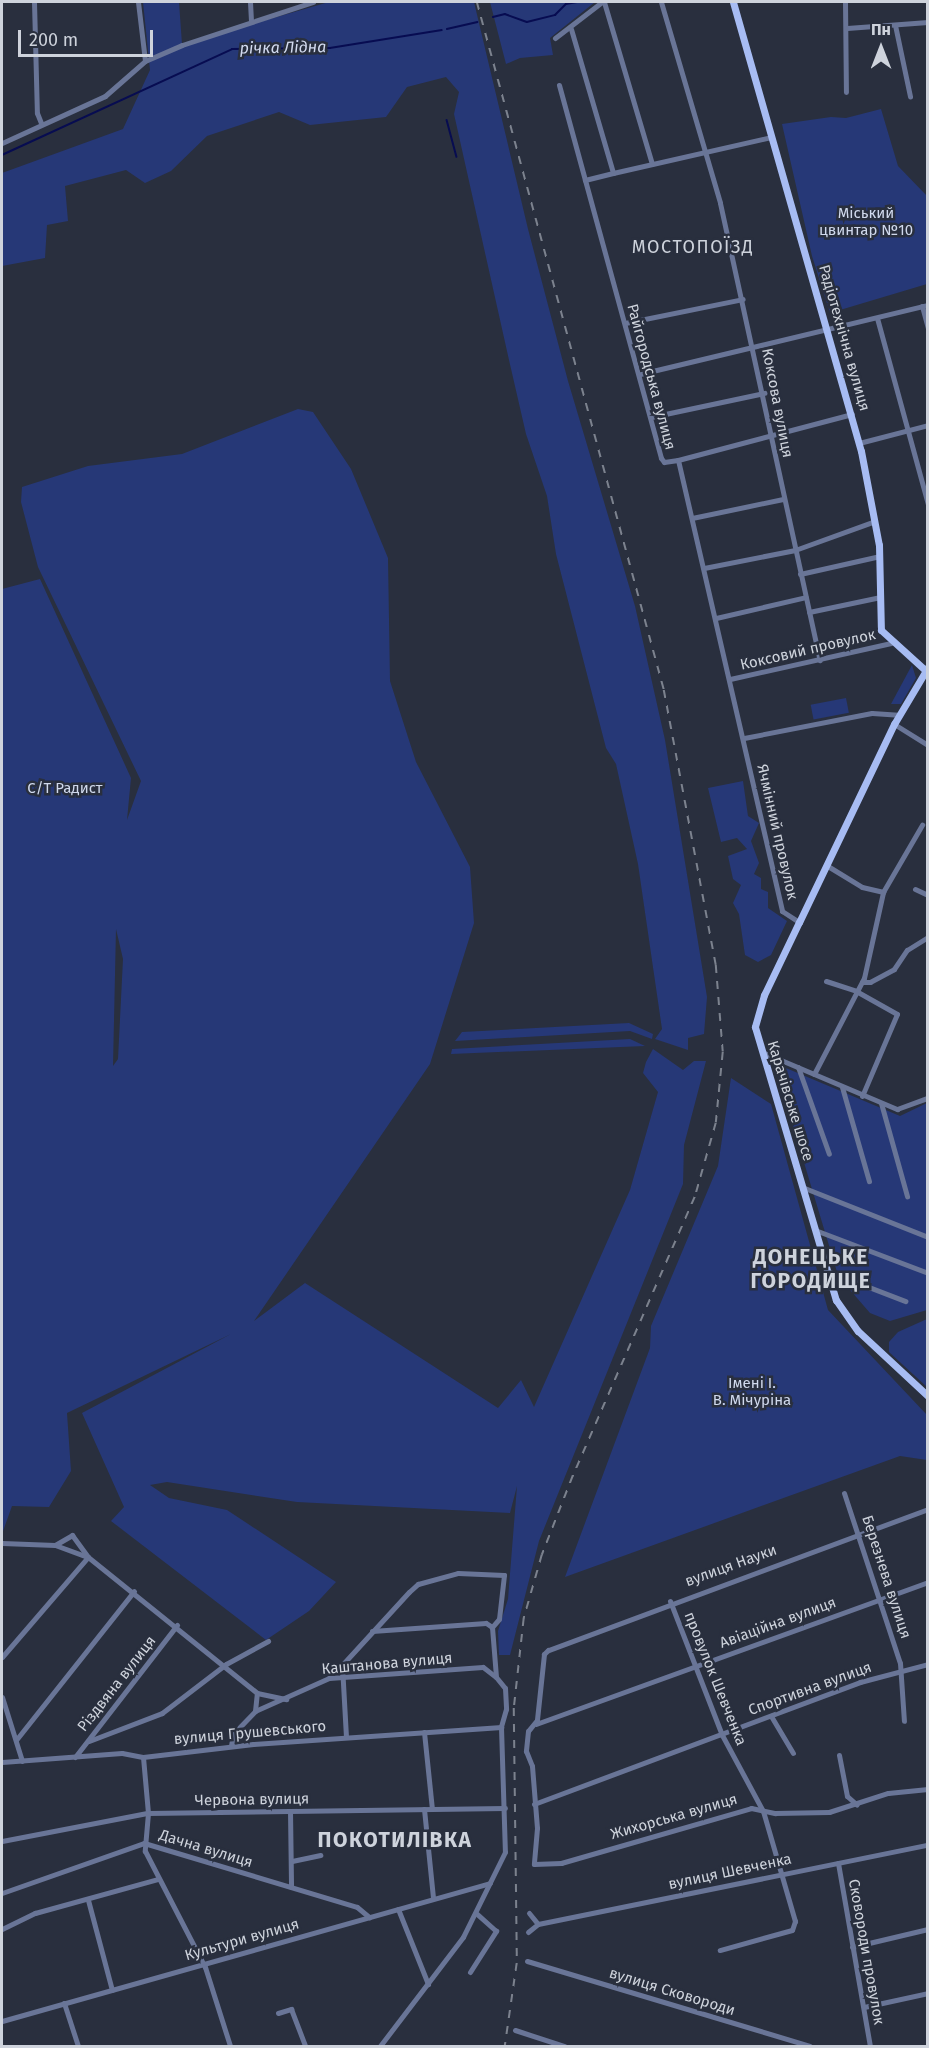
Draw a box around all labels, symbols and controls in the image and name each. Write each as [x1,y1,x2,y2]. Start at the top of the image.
scale bar [21,18,156,56]
north arrow [851,18,911,78]
text: Пн [871,20,891,39]
text: 200 m [29,29,78,51]
water label: річка Лідна [240,38,326,58]
park label: Міський цвинтар №10 [819,204,913,239]
district label: МОСТОПОЇЗД [632,236,754,258]
street label: Радіотехнічна вулиця [814,263,874,413]
street label: Райгородська вулиця [623,302,679,452]
street label: Коксова вулиця [758,347,796,459]
street label: Коксовий провулок [739,626,877,674]
street label: Ячмінний провулок [753,762,801,902]
park label: С/Т Радист [27,780,103,798]
street label: Карачівське шосе [763,1039,817,1163]
district label: ДОНЕЦЬКЕ ГОРОДИЩЕ [751,1244,871,1294]
park label: Імені І. В. Мічуріна [713,1374,791,1409]
street label: Березнева вулиця [858,1513,914,1641]
street label: вулиця Науки [683,1541,779,1591]
street label: Авіаційна вулиця [717,1594,839,1652]
street label: провулок Шевченка [680,1610,750,1748]
street label: Різдвяна вулиця [74,1633,160,1735]
street label: Каштанова вулиця [321,1649,453,1679]
street label: Спортивна вулиця [746,1658,874,1720]
street label: вулиця Грушевського [173,1717,327,1749]
street label: Червона вулиця [195,1790,309,1810]
street label: Жихорська вулиця [609,1790,739,1844]
street label: Дачна вулиця [157,1826,255,1872]
district label: ПОКОТИЛІВКА [317,1827,473,1853]
street label: вулиця Шевченка [667,1850,793,1894]
street label: Сковороди провулок [844,1878,888,2026]
street label: Культури вулиця [183,1915,301,1965]
street label: вулиця Сковороди [607,1964,737,2020]

